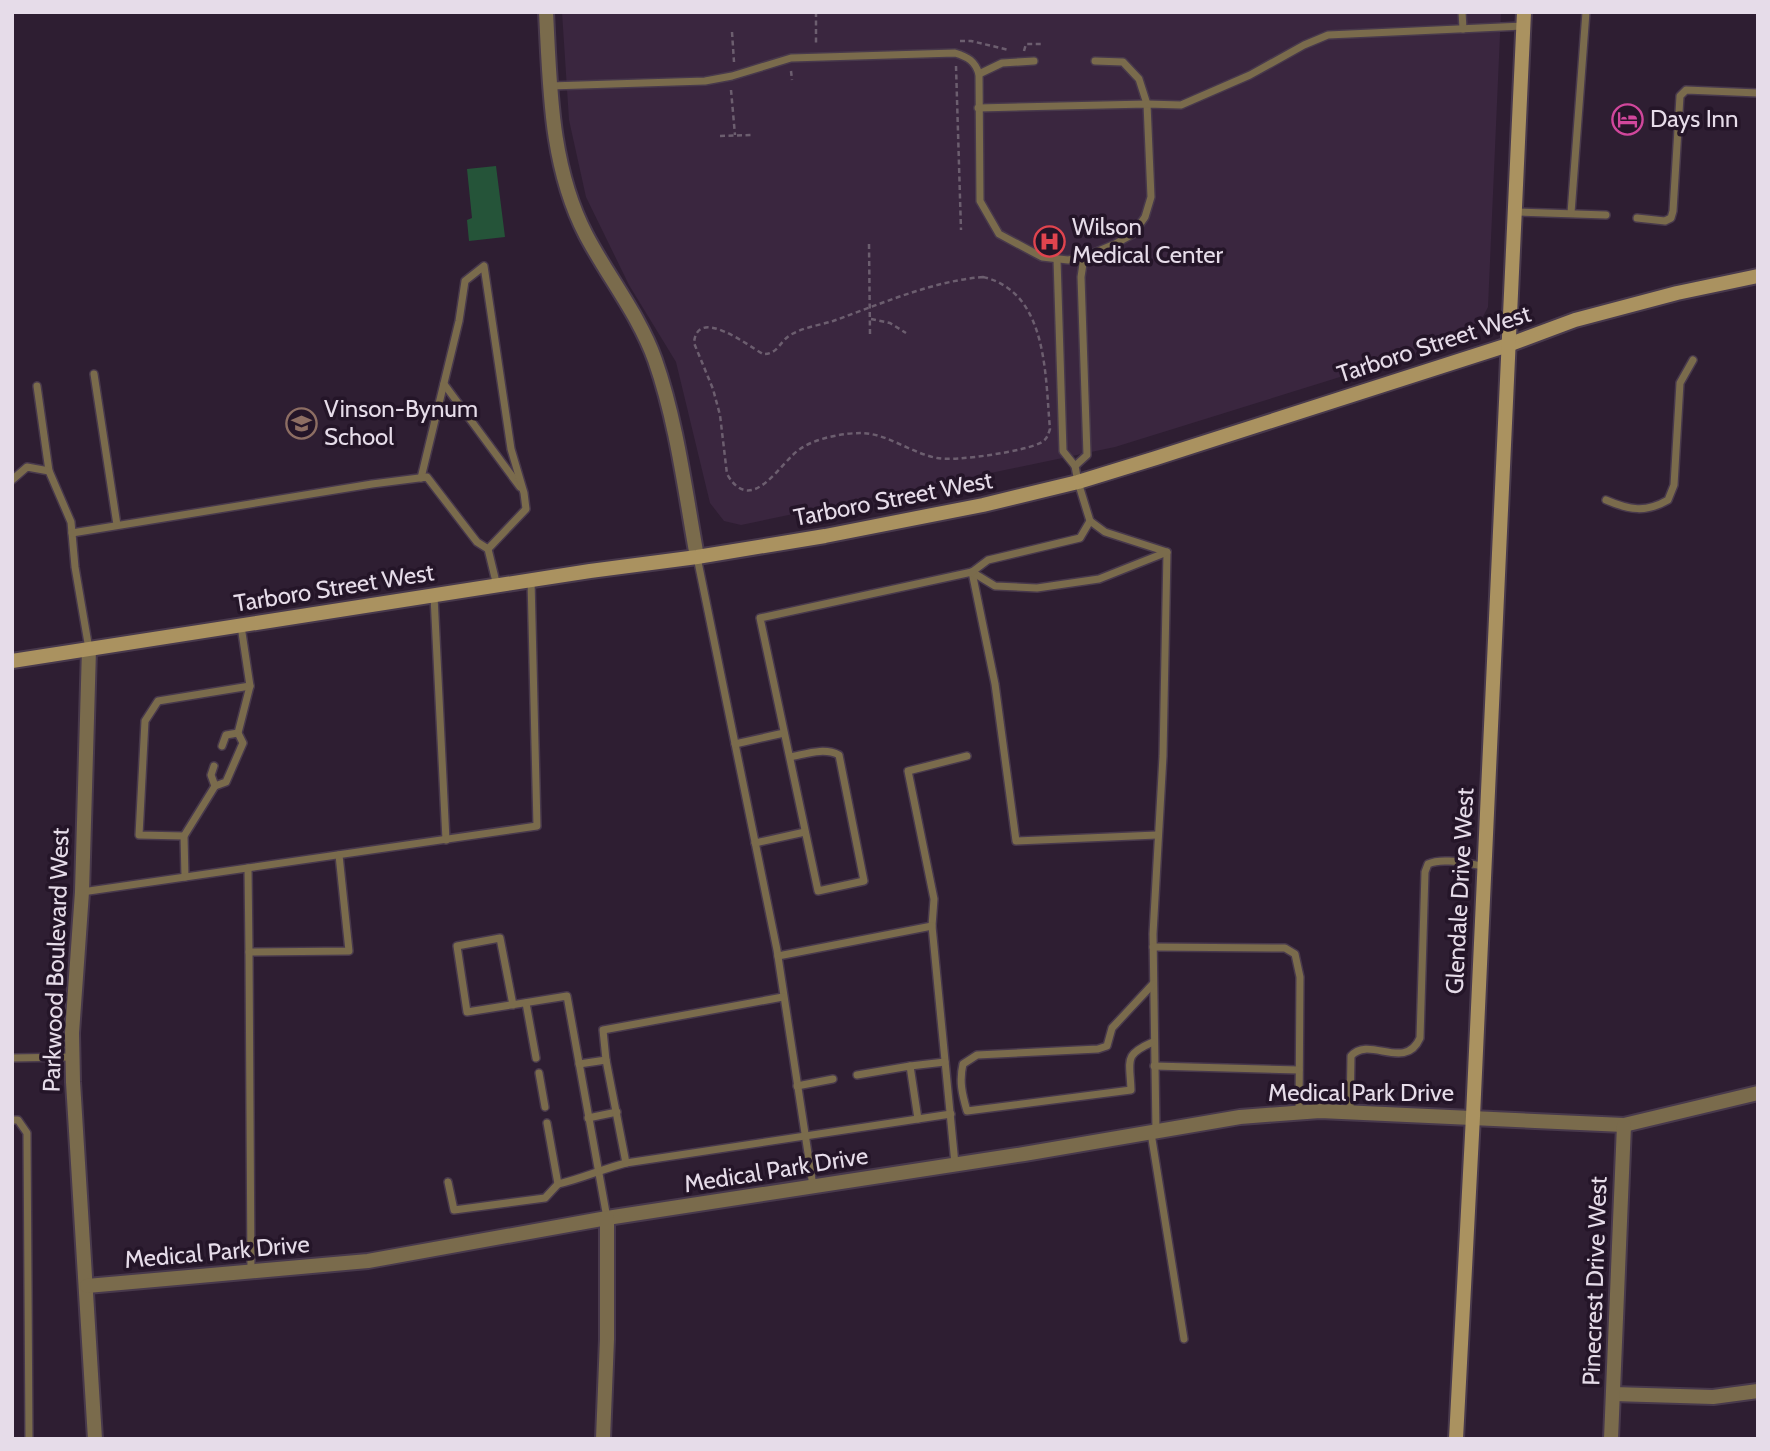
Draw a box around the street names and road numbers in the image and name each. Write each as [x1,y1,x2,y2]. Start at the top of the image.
street label: Tarboro Street West [1333,299,1534,389]
street label: Tarboro Street West [791,465,995,532]
street label: Tarboro Street West [232,557,436,618]
street label: Glendale Drive West [1440,787,1479,995]
street label: Parkwood Boulevard West [36,827,75,1093]
street label: Medical Park Drive [1268,1078,1454,1107]
street label: Medical Park Drive [682,1141,870,1198]
street label: Pinecrest Drive West [1576,1176,1613,1386]
street label: Medical Park Drive [123,1229,311,1274]

